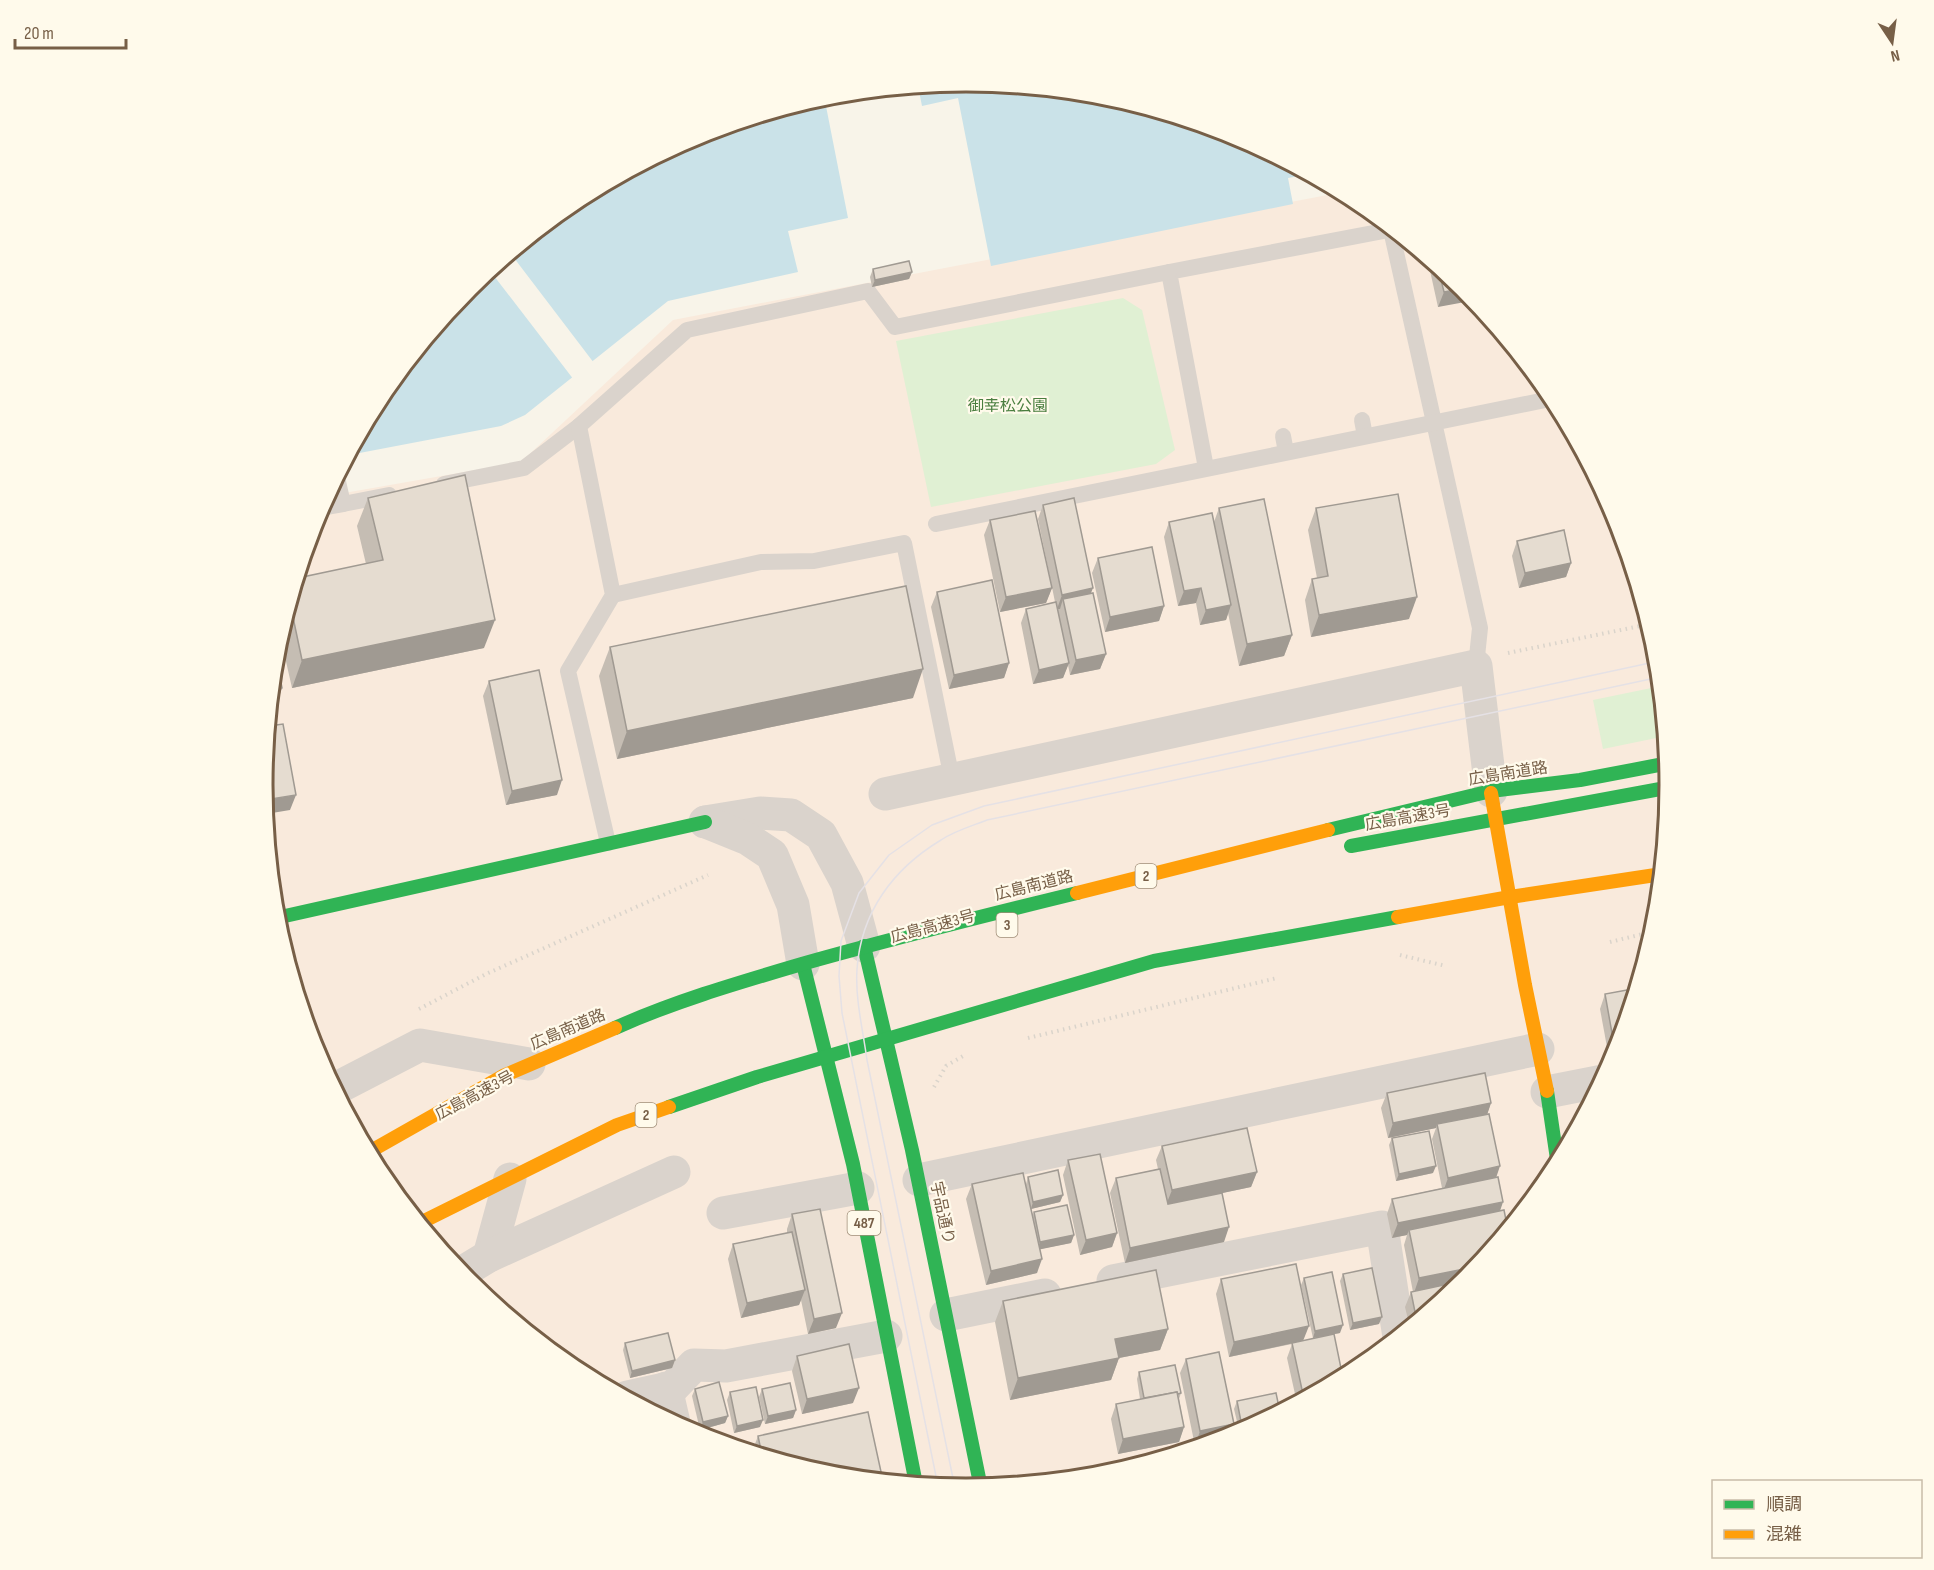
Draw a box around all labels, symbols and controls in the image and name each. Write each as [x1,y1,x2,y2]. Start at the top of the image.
scale bar [15,12,126,50]
north arrow [1862,12,1922,72]
text: 20 m [24,23,54,44]
text: N [1889,45,1901,65]
park label: 御幸松公園 [968,397,1048,416]
street label: 広島南道路 [1467,758,1549,790]
street label: 広島高速3号 [1364,801,1452,835]
road number: 2 [1136,864,1156,888]
street label: 広島南道路 [993,867,1075,905]
street label: 広島高速3号 [889,907,977,947]
road number: 3 [996,913,1018,937]
street label: 広島南道路 [527,1006,609,1054]
street label: 広島高速3号 [432,1067,518,1125]
road number: 2 [636,1103,656,1127]
street label: 宇品通り [926,1180,958,1246]
road number: 487 [848,1211,880,1235]
legend [1712,1480,1922,1558]
text: 順調 [1766,1494,1802,1515]
text: 混雑 [1766,1524,1802,1545]

